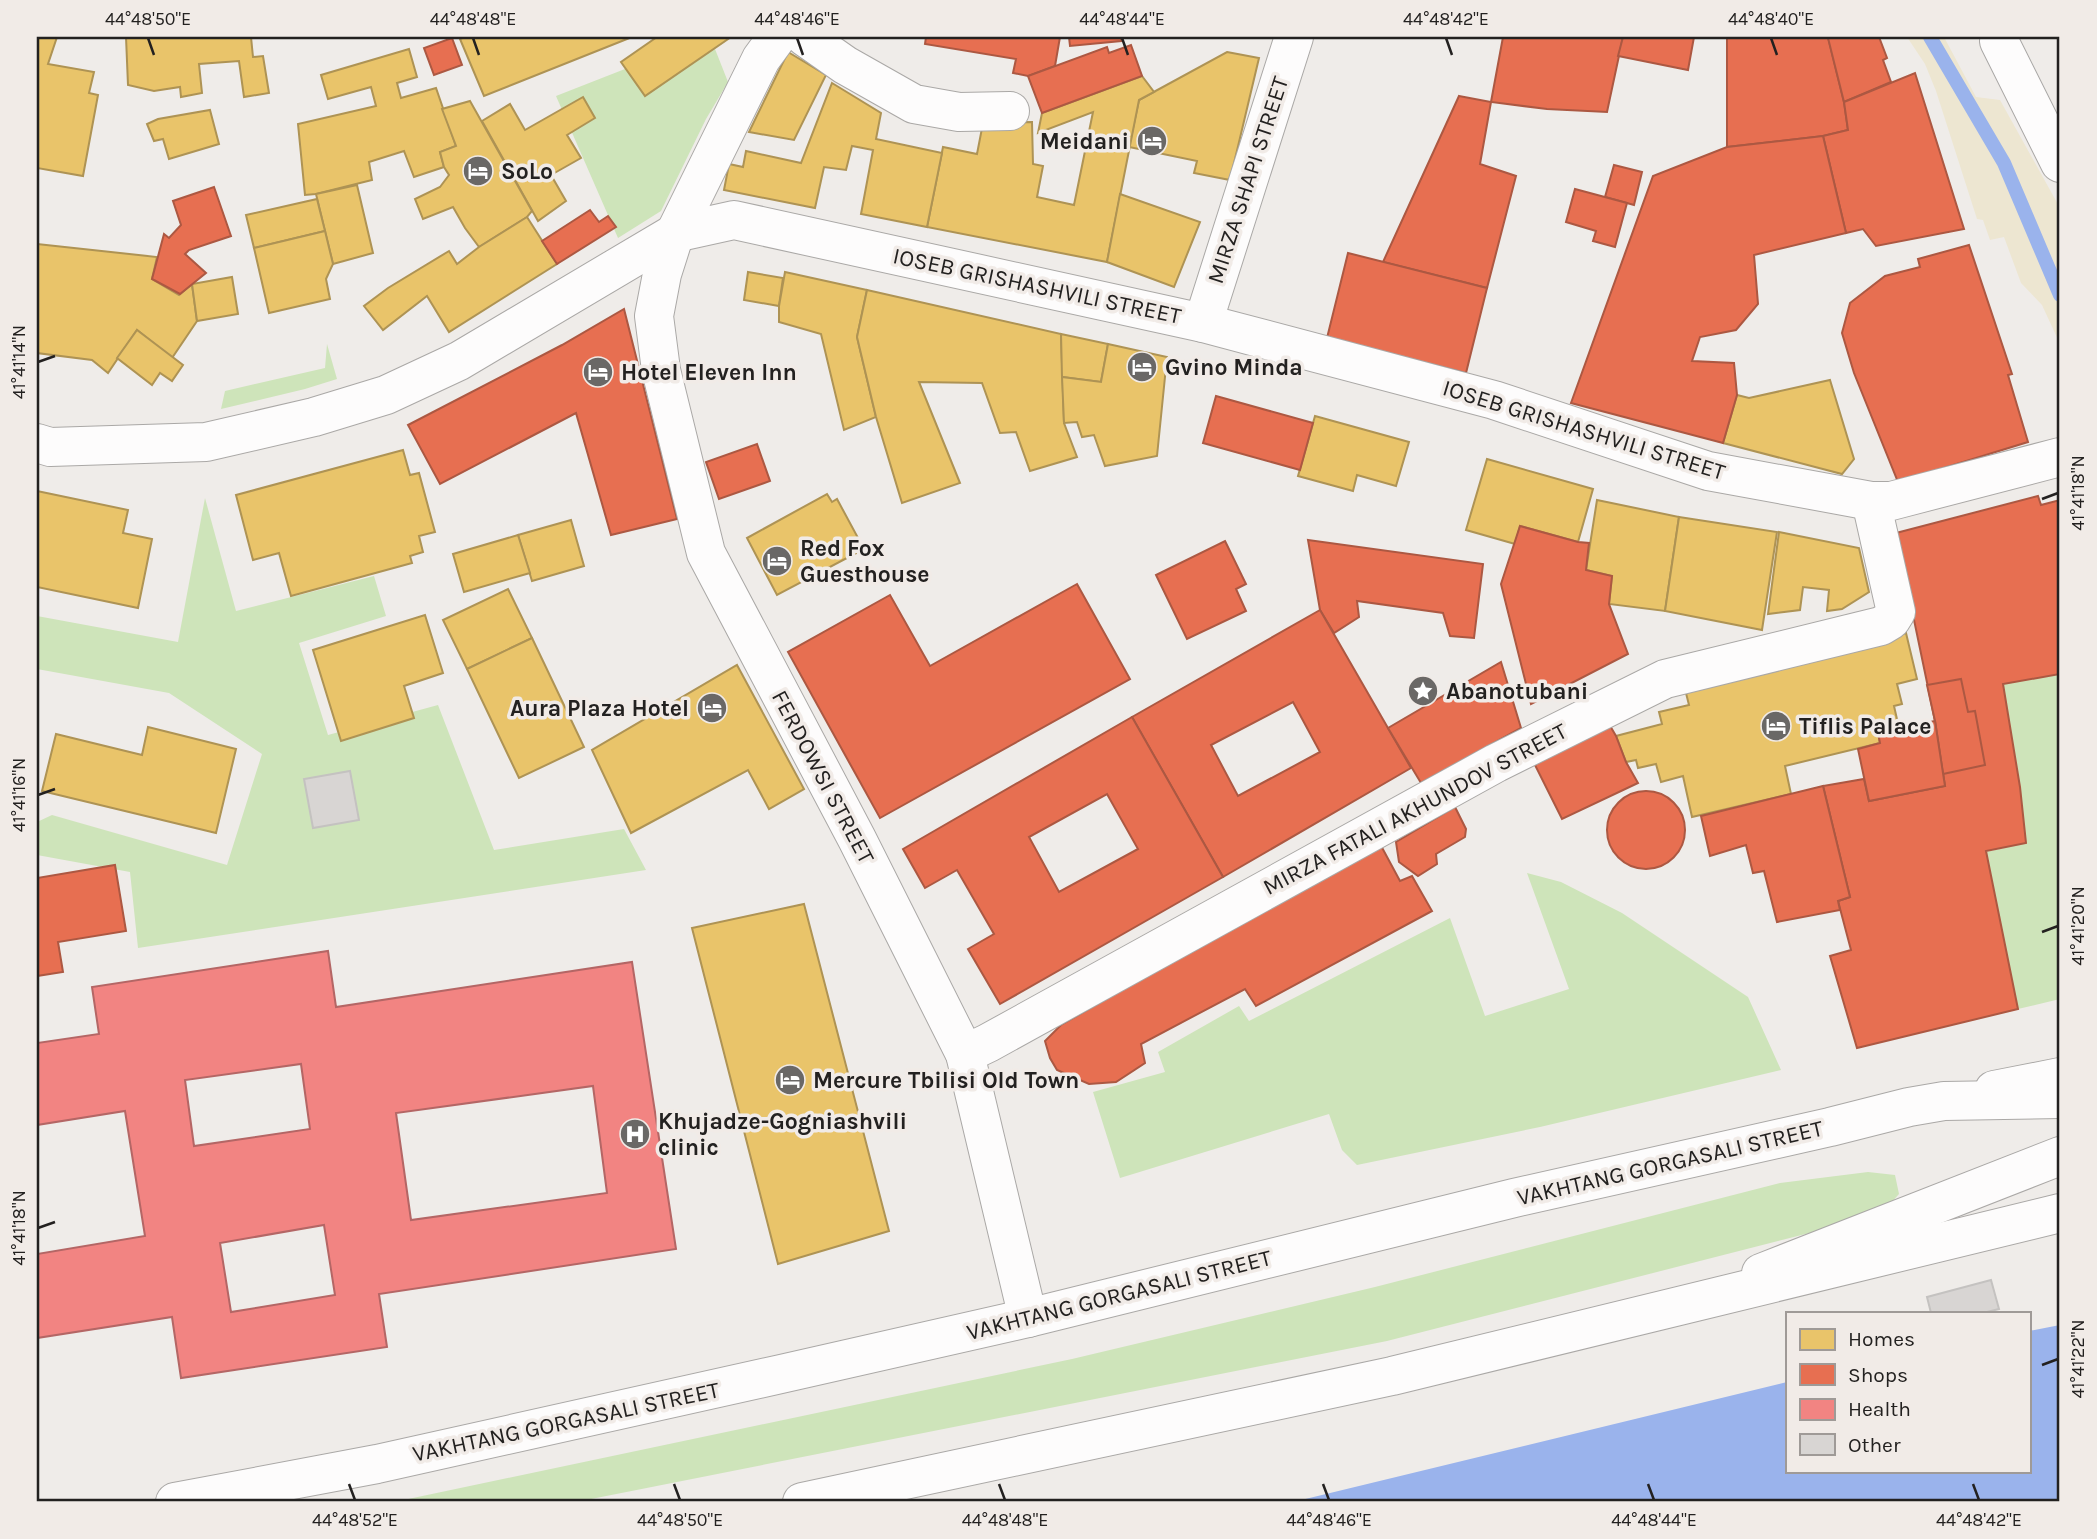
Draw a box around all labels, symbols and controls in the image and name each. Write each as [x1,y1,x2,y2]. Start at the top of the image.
text: 44°48'50"E [105,8,191,30]
text: 44°48'48"E [430,8,516,30]
text: 44°48'46"E [754,8,840,30]
text: 44°48'44"E [1079,8,1165,30]
text: 44°48'42"E [1403,8,1489,30]
text: 44°48'40"E [1728,8,1814,30]
street label: MIRZA SHAPI STREET [1202,73,1294,287]
hotel icon: Meidani [1135,124,1169,158]
place label: Meidani [1040,128,1129,155]
hotel icon: SoLo [461,154,495,188]
place label: SoLo [501,158,553,185]
street label: IOSEB GRISHASHVILI STREET [890,242,1184,330]
text: 41°41'14"N [8,325,30,399]
hotel icon: Gvino Minda [1125,350,1159,384]
place label: Gvino Minda [1165,354,1303,381]
hotel icon: Hotel Eleven Inn [581,355,615,389]
place label: Hotel Eleven Inn [621,359,797,386]
street label: IOSEB GRISHASHVILI STREET [1440,374,1729,486]
text: 41°41'18"N [2067,455,2089,531]
place label: Red Fox Guesthouse [800,535,929,588]
hotel icon: Red Fox Guesthouse [760,544,794,578]
place icon: Abanotubani [1406,674,1440,708]
place label: Abanotubani [1446,678,1588,705]
street label: FERDOWSI STREET [766,686,880,869]
hotel icon: Aura Plaza Hotel [695,691,729,725]
place label: Aura Plaza Hotel [510,695,689,722]
hotel icon: Tiflis Palace [1759,709,1793,743]
place label: Tiflis Palace [1799,713,1931,740]
street label: MIRZA FATALI AKHUNDOV STREET [1258,717,1572,901]
text: 41°41'16"N [8,758,30,832]
text: 41°41'20"N [2067,886,2089,966]
hotel icon: Mercure Tbilisi Old Town [773,1063,807,1097]
place label: Mercure Tbilisi Old Town [813,1067,1079,1094]
place label: Khujadze-Gogniashvili clinic [658,1108,907,1161]
street label: VAKHTANG GORGASALI STREET [1514,1115,1826,1211]
hospital icon: Khujadze-Gogniashvili clinic [618,1117,652,1151]
text: 41°41'18"N [8,1190,30,1266]
street label: VAKHTANG GORGASALI STREET [964,1244,1275,1346]
legend [1786,1312,2030,1472]
text: 41°41'22"N [2067,1319,2089,1399]
text: Homes [1848,1327,1915,1351]
text: Shops [1848,1363,1908,1387]
street label: VAKHTANG GORGASALI STREET [410,1376,722,1468]
text: Health [1848,1397,1911,1421]
text: Other [1848,1433,1901,1457]
text: 44°48'52"E [312,1509,398,1531]
text: 44°48'50"E [637,1509,723,1531]
text: 44°48'48"E [962,1509,1048,1531]
text: 44°48'46"E [1286,1509,1372,1531]
text: 44°48'44"E [1611,1509,1697,1531]
text: 44°48'42"E [1936,1509,2022,1531]

